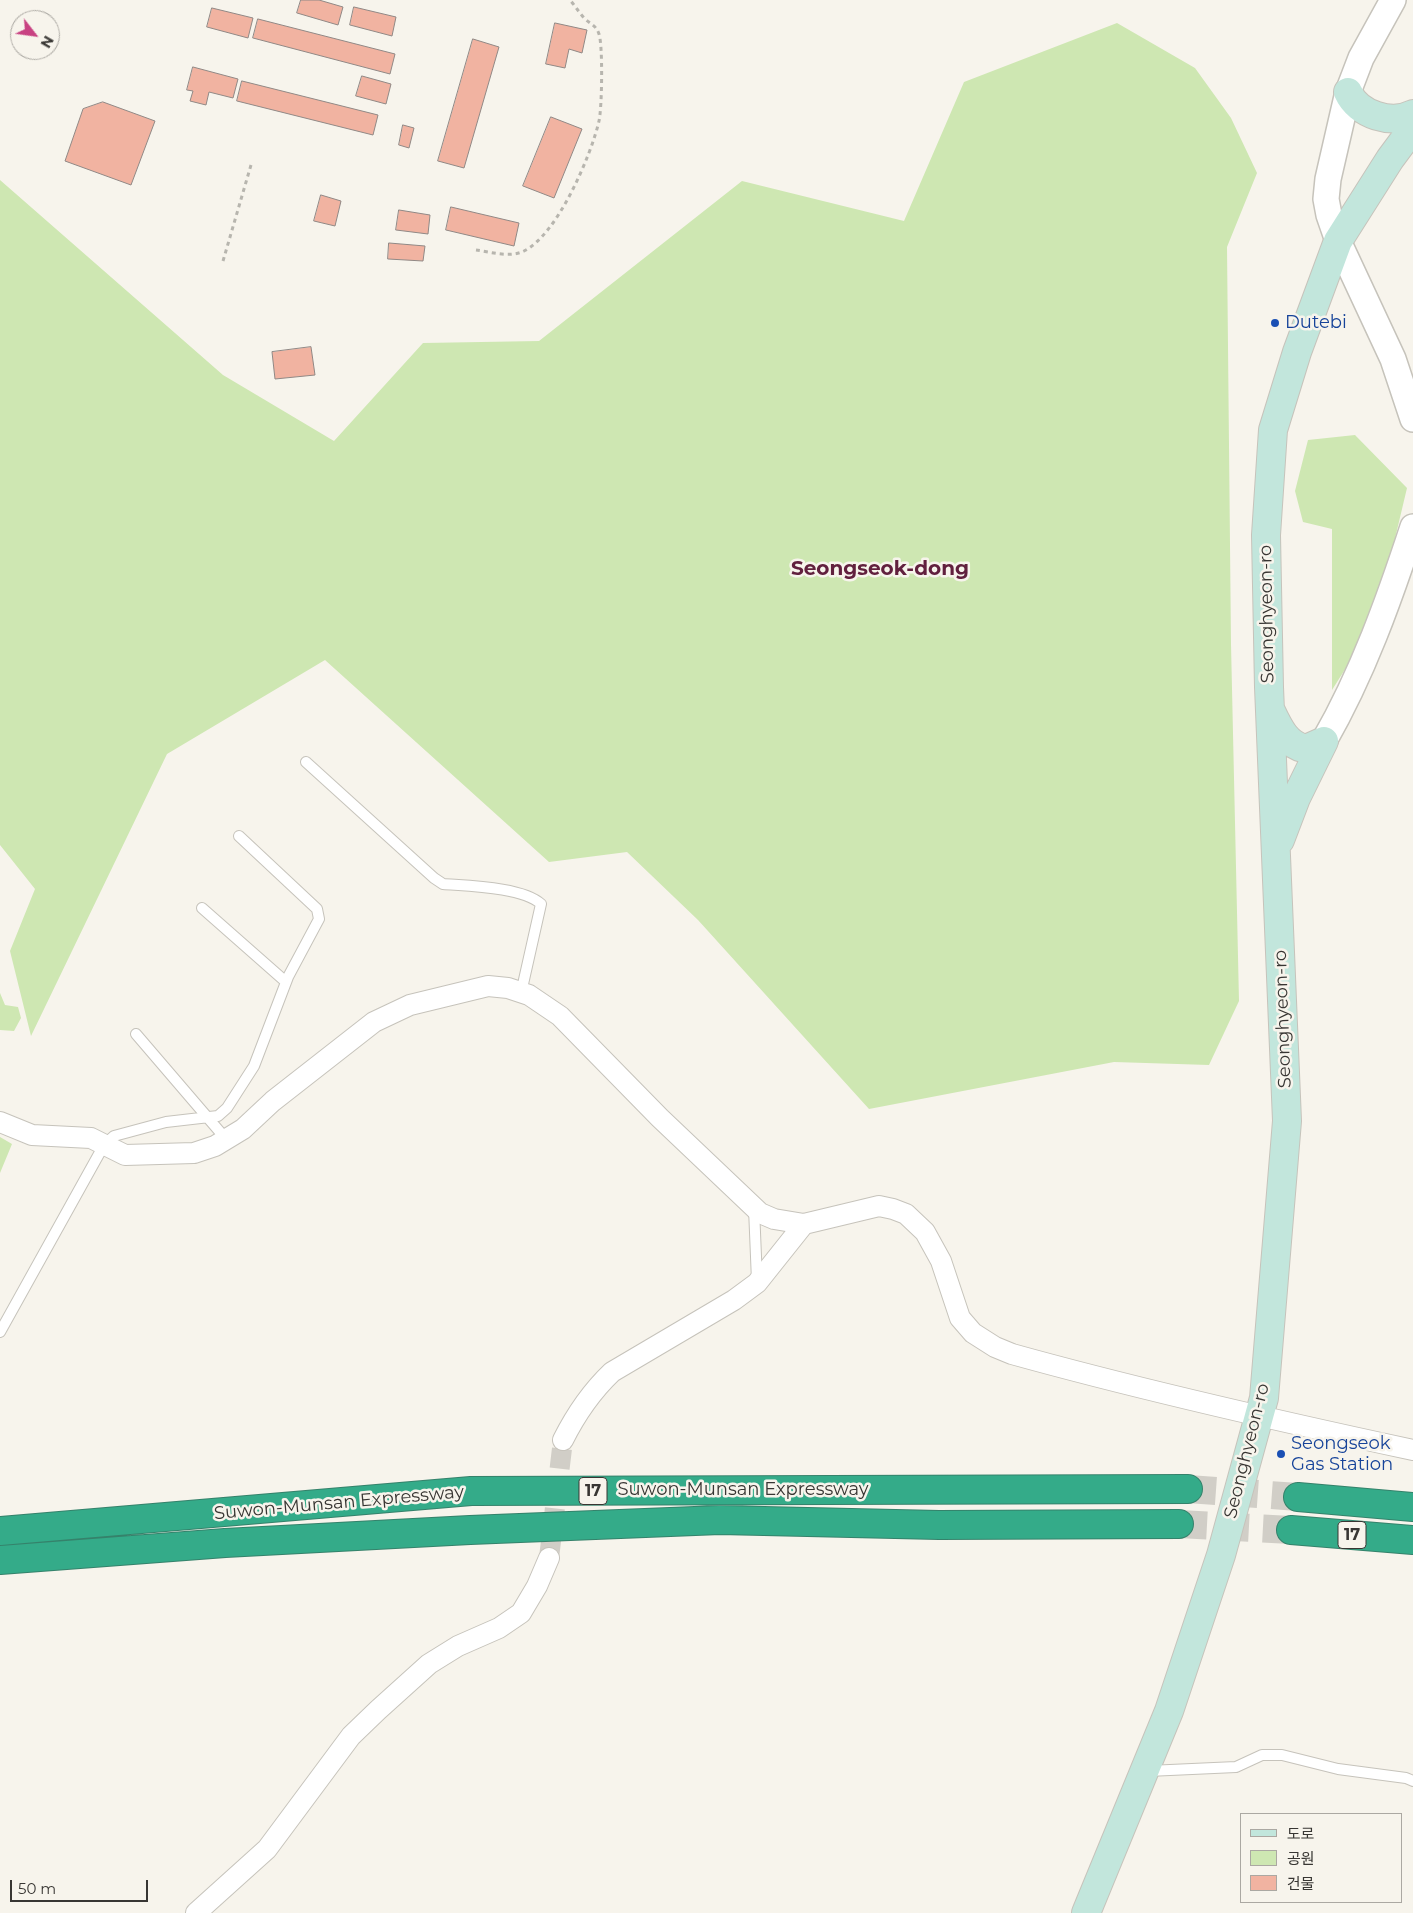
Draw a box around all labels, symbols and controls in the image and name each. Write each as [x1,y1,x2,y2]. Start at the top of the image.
north arrow [10,10,60,60]
text: N [37,33,58,51]
place label: Dutebi [1285,312,1347,334]
marker: Dutebi [1269,317,1281,329]
street label: Seonghyeon-ro [1255,545,1279,683]
district label: Seongseok-dong [791,557,969,581]
street label: Seonghyeon-ro [1270,949,1296,1089]
street label: Seonghyeon-ro [1220,1381,1274,1521]
place label: Seongseok Gas Station [1291,1433,1393,1476]
marker: Seongseok Gas Station [1275,1448,1287,1460]
road number: 17 [579,1478,607,1504]
street label: Suwon-Munsan Expressway [617,1479,869,1501]
street label: Suwon-Munsan Expressway [213,1481,465,1525]
road number: 17 [1338,1522,1366,1548]
legend [1240,1813,1403,1903]
text: 도로 [1287,1824,1315,1843]
text: 공원 [1287,1849,1315,1868]
scale bar [12,1870,150,1902]
text: 건물 [1287,1874,1315,1893]
text: 50 m [18,1879,56,1898]

